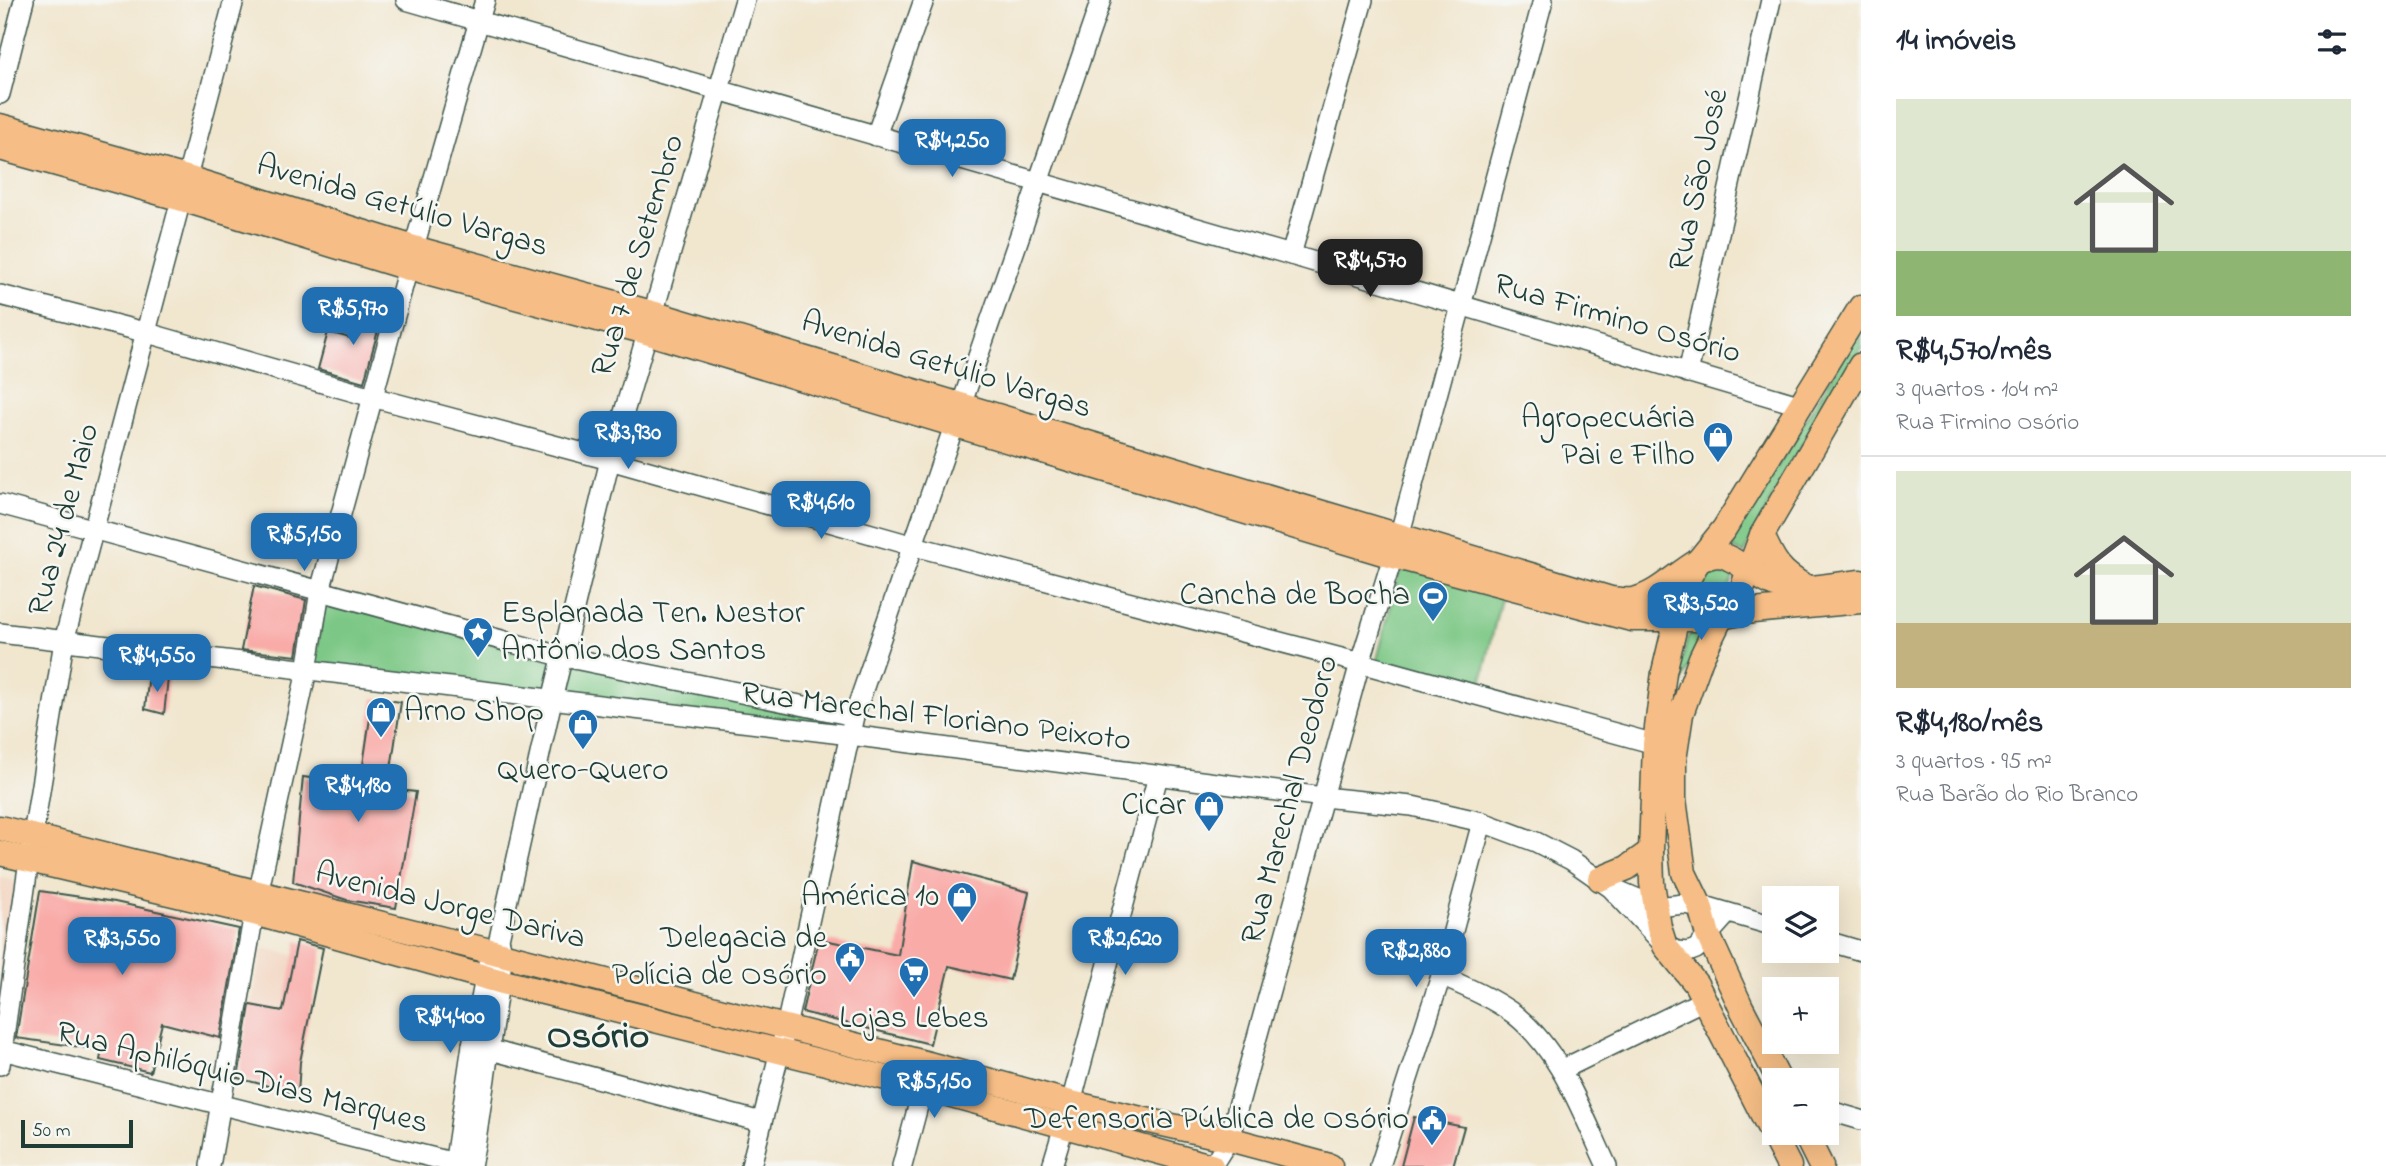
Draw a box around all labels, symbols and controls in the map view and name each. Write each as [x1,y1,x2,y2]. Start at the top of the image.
text: 14 imóveis [1896,20,2016,64]
icon: filters [2313,23,2351,61]
street label: Rua São José [1658,84,1742,276]
pin: R$4,250 [887,120,1017,179]
text: R$4,250 [915,125,989,158]
street label: Rua 7 de Setembro [580,129,698,383]
street label: Avenida Getúlio Vargas [251,143,553,271]
icon: home [2061,145,2187,271]
pin: R$4,570 [1305,240,1435,299]
text: R$4,570 [1334,245,1406,278]
street label: Rua Firmino Osório [1488,262,1746,378]
pin: R$5,970 [288,288,418,347]
text: R$5,970 [318,293,388,326]
street label: Avenida Getúlio Vargas [795,299,1097,433]
text: R$4,570/mês [1896,330,2052,374]
text: 3 quartos · 104 m² [1896,374,2058,407]
place label: Agropecuária Pai e Filho [1521,396,1695,480]
text: Rua Firmino Osório [1896,407,2079,440]
pin: R$3,930 [563,412,693,471]
text: R$3,930 [595,417,661,450]
street label: Rua 24 de Maio [17,418,113,622]
shop icon: Agropecuária Pai e Filho [1701,420,1735,464]
pin: R$4,610 [756,482,886,541]
text: R$4,610 [787,487,855,520]
pin: R$5,150 [239,514,369,573]
icon: home [2061,517,2187,643]
text: R$5,150 [267,519,341,552]
place label: Cancha de Bocha [1180,573,1410,620]
sports icon: Cancha de Bocha [1416,579,1450,623]
pin: R$3,520 [1636,582,1766,642]
text: R$3,520 [1664,588,1738,621]
place label: Esplanada Ten. Nestor Antônio dos Santos [501,591,805,675]
place icon: Esplanada Ten. Nestor Antônio dos Santos [461,615,495,659]
pin: R$4,550 [92,634,222,694]
text: R$4,550 [119,640,195,673]
street label: Rua Marechal Deodoro [1230,650,1352,950]
street label: Rua Marechal Floriano Peixoto [738,671,1134,765]
place label: Arno Shop [404,689,544,736]
shop icon: Arno Shop [364,695,398,739]
text: R$4,180/mês [1896,702,2043,746]
shop icon: Quero-Quero [566,707,600,751]
text: 3 quartos · 95 m² [1896,746,2052,779]
place label: Quero-Quero [497,748,669,795]
pin: R$4,180 [293,764,423,824]
text: R$4,180 [325,770,391,803]
text: Rua Barão do Rio Branco [1896,779,2138,812]
place label: Cicar [1121,783,1186,830]
shop icon: Cicar [1192,789,1226,833]
street label: Avenida Jorge Dariva [310,851,590,963]
place label: América 10 [801,874,939,921]
shop icon: América 10 [945,880,979,924]
map controls [1762,886,1839,1145]
button: layers [1762,886,1839,963]
place label: Delegacia de Polícia de Osório [612,916,828,1000]
pin: R$3,550 [57,918,187,977]
pin: R$2,620 [1060,918,1190,977]
text: R$3,550 [84,923,160,956]
text: R$2,620 [1088,923,1162,956]
pin: R$2,880 [1351,930,1481,989]
text: R$2,880 [1381,935,1451,968]
public building icon: Delegacia de Polícia de Osório [833,940,867,984]
supermarket icon: Lojas Lebes [897,955,931,999]
button: + [1762,977,1839,1054]
pin: R$4,400 [385,996,515,1055]
place label: Lojas Lebes [839,996,989,1043]
text: R$4,400 [415,1001,485,1034]
street label: Rua Aphilóquio Dias Marques [51,1010,433,1148]
district label: Osório [547,1010,649,1066]
pin: R$5,150 [869,1060,999,1120]
text: R$5,150 [897,1066,971,1099]
button: − [1762,1068,1839,1145]
place label: Defensoria Pública de Osório [1023,1097,1409,1144]
public building icon: Defensoria Pública de Osório [1415,1103,1449,1147]
scale bar [21,1117,133,1149]
text: 50 m [32,1118,71,1145]

